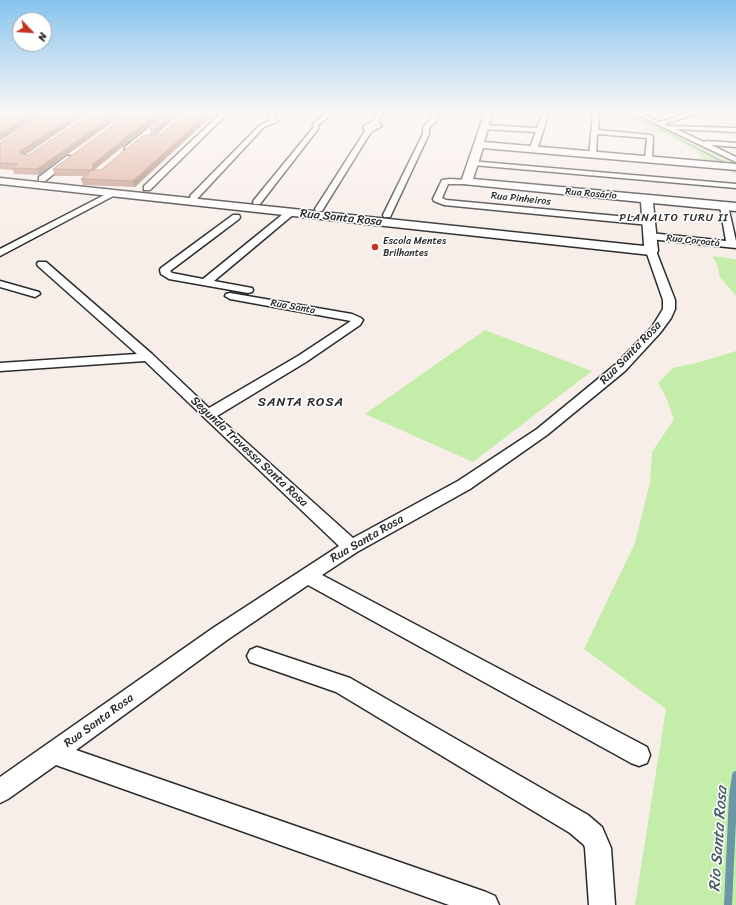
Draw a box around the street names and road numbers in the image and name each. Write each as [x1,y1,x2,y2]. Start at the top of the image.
street label: Rua Rosário [565,186,617,202]
street label: Rua Pinheiros [490,190,552,208]
street label: Rua Santa Rosa [299,207,383,229]
street label: Rua Coroatá [666,232,720,250]
street label: Rua Santa [270,297,316,317]
street label: Rua Santa Rosa [597,318,665,388]
street label: Segunda Travessa Santa Rosa [187,394,311,510]
street label: Rua Santa Rosa [328,512,406,566]
street label: Rua Santa Rosa [62,691,136,751]

